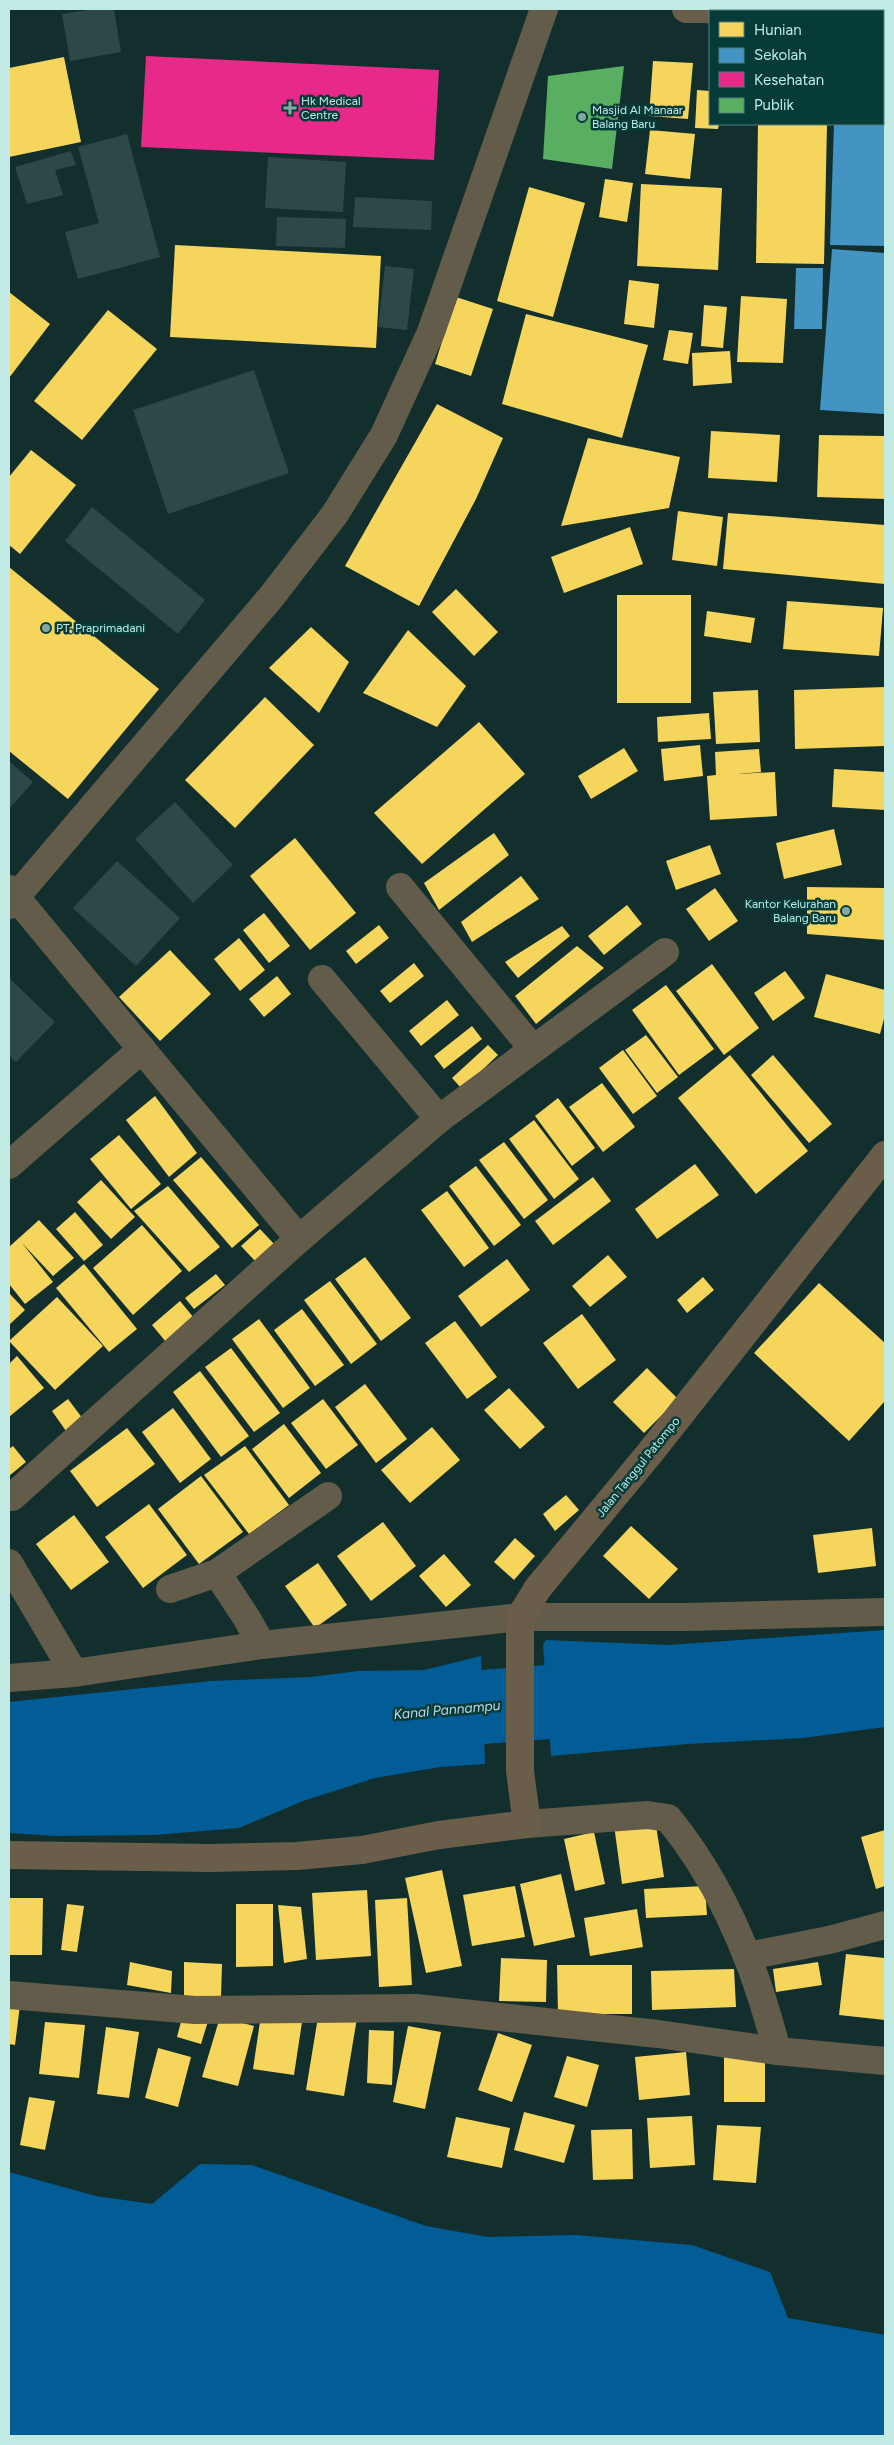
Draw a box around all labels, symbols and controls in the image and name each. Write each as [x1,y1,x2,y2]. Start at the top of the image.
legend [709,10,884,125]
text: Hunian [754,21,802,39]
text: Sekolah [754,46,807,64]
text: Kesehatan [754,71,824,89]
place label: Hk Medical Centre [301,94,361,122]
text: Publik [754,96,795,114]
marker: Hk Medical Centre [283,101,297,115]
place label: Masjid Al Manaar Balang Baru [592,103,683,131]
marker: Masjid Al Manaar Balang Baru [576,111,588,123]
place label: PT. Praprimadani [56,621,145,635]
marker: PT. Praprimadani [40,622,52,634]
place label: Kantor Kelurahan Balang Baru [745,897,836,925]
marker: Kantor Kelurahan Balang Baru [840,905,852,917]
street label: Jalan Tanggul Patompo [593,1414,683,1520]
water label: Kanal Pannampu [393,1697,501,1723]

